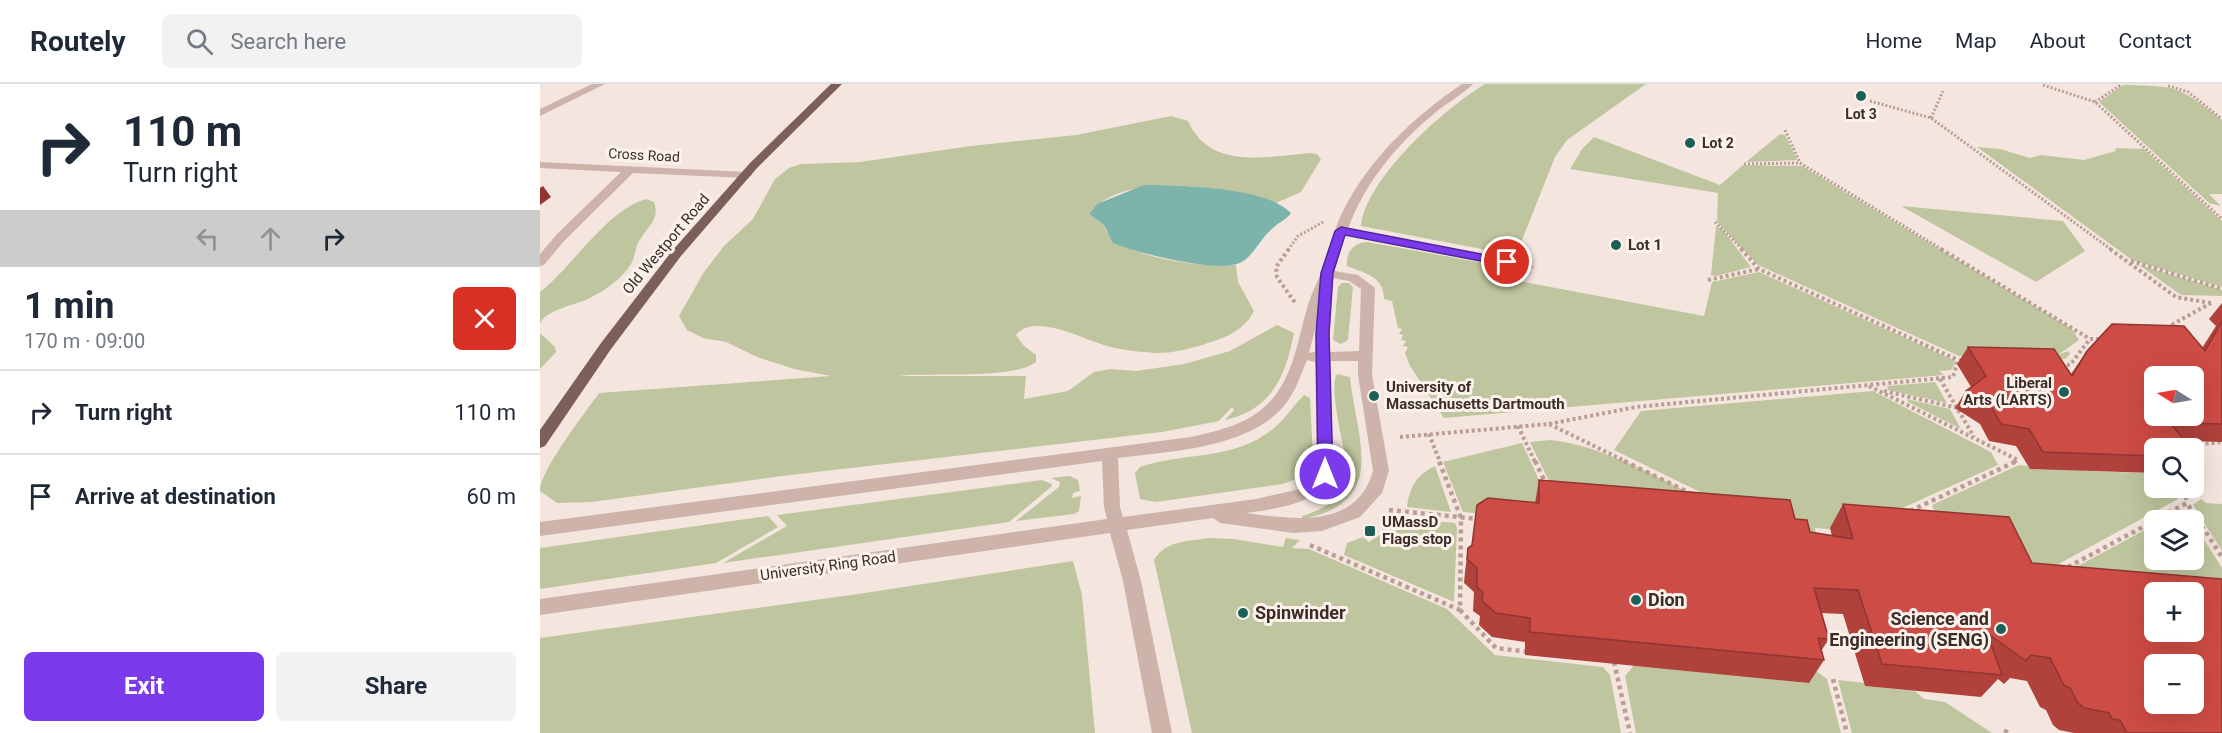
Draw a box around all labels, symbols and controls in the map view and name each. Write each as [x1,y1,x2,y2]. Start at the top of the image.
search box [162,14,582,68]
text: Routely [30,25,126,58]
icon: search [183,25,216,58]
text: Search here [231,29,346,54]
text: Home [1866,29,1922,53]
text: Map [1955,29,1997,53]
text: About [2030,29,2086,53]
text: Contact [2119,29,2192,53]
marker: Lot 3 [1854,89,1868,103]
place label: Lot 3 [1845,106,1877,122]
text: 110 m [123,107,242,156]
icon: right [24,108,102,186]
place label: Lot 2 [1702,135,1734,151]
marker: Lot 2 [1683,136,1697,150]
street label: Cross Road [608,145,680,165]
text: Turn right [123,157,238,189]
street label: Old Westport Road [619,190,713,298]
icon: left [191,222,224,255]
icon: ahead [254,222,287,255]
icon: right [317,222,350,255]
pin [1481,236,1532,287]
place label: Lot 1 [1628,236,1662,254]
marker: Lot 1 [1609,238,1623,252]
icon: arrive [1490,245,1523,278]
text: 1 min [24,285,115,327]
button: close [453,287,516,350]
text: 170 m · 09:00 [24,329,145,353]
north arrow [2144,366,2204,426]
map controls [2144,366,2204,714]
place label: Liberal Arts (LARTS) [1963,374,2052,409]
place label: University of Massachusetts Dartmouth [1386,378,1565,413]
marker: Liberal Arts (LARTS) [2057,385,2071,399]
marker: University of Massachusetts Dartmouth [1367,389,1381,403]
icon: right [24,396,57,429]
text: Turn right [75,400,172,425]
text: 110 m [454,400,516,425]
button: search [2144,438,2204,498]
position arrow [1293,442,1357,506]
icon: arrive [24,480,57,513]
text: Arrive at destination [75,484,276,509]
text: 60 m [467,484,516,509]
button: layers [2144,510,2204,570]
place label: UMassD Flags stop [1382,513,1452,548]
marker: UMassD Flags stop [1363,524,1377,538]
street label: University Ring Road [759,548,897,584]
button: + [2144,582,2204,642]
place label: Dion [1648,589,1685,610]
marker: Dion [1629,593,1643,607]
place label: Spinwinder [1255,602,1346,623]
marker: Spinwinder [1236,606,1250,620]
place label: Science and Engineering (SENG) [1829,608,1989,651]
marker: Science and Engineering (SENG) [1994,622,2008,636]
button: Exit [24,652,264,721]
button: Share [276,652,516,721]
button: − [2144,654,2204,714]

